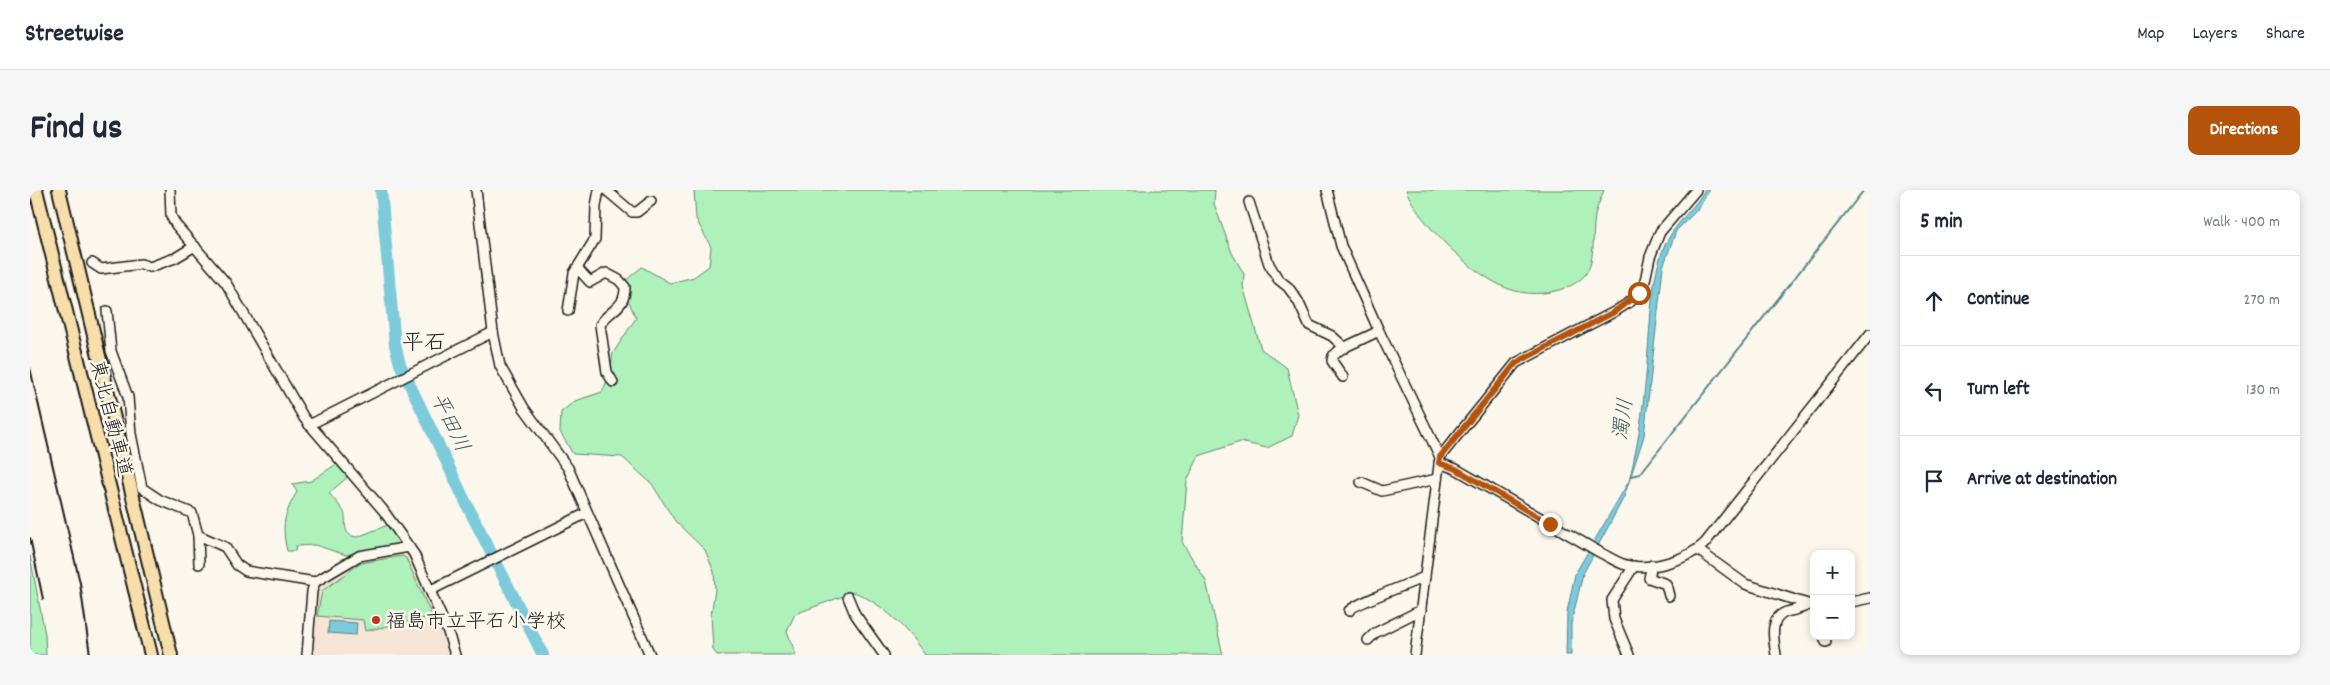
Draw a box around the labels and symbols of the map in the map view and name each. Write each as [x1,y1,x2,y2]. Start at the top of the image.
route start [1628,282,1651,305]
district label: 平石 [402,329,446,360]
street label: 東北自動車道 [81,357,137,480]
water label: 平田川 [421,388,476,458]
water label: 濁川 [1607,397,1643,442]
route end [1539,513,1562,536]
place label: 福島市立平石小学校 [386,609,566,637]
marker: 福島市立平石小学校 [370,614,382,626]

